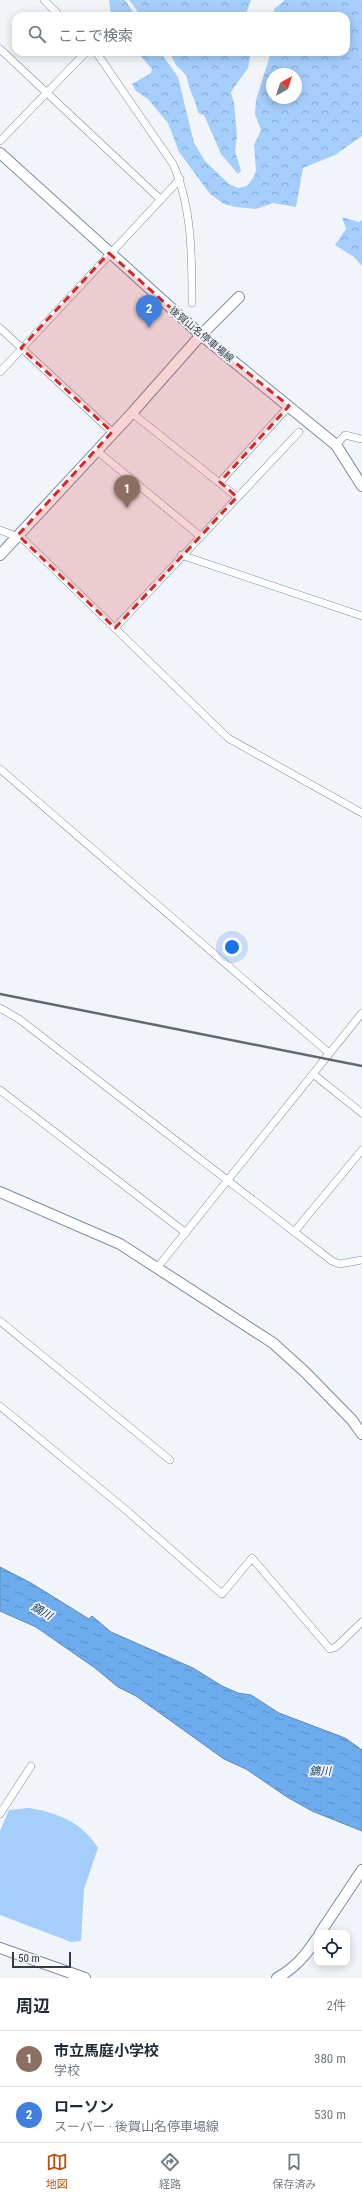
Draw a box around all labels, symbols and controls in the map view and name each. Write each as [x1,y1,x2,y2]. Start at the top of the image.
search box [12,12,350,56]
icon: search [26,23,48,45]
text: ここで検索 [58,27,133,45]
north arrow [266,68,302,104]
pin: 2 [136,295,162,328]
street label: 後賀山名停車場線 [168,304,236,364]
pin: 1 [114,475,140,508]
your location [222,937,242,957]
water label: 鏑川 [29,1600,55,1623]
water label: 鏑川 [309,1765,332,1778]
map controls [314,1930,350,1966]
button: locate [314,1930,350,1966]
scale bar [12,1950,71,1969]
text: 50 m [18,1952,40,1965]
text: 周辺 [16,1996,50,2016]
text: 2件 [327,1998,346,2013]
text: 市立馬庭小学校 [54,2042,159,2060]
text: 1 [26,2051,32,2066]
text: 380 m [314,2051,346,2066]
text: 学校 [54,2063,80,2078]
text: ローソン [54,2098,114,2116]
text: 2 [26,2107,32,2122]
text: 530 m [314,2107,346,2122]
text: スーパー · 後賀山名停車場線 [54,2119,219,2134]
tab: 地図 [46,2151,68,2191]
tab: 経路 [159,2151,181,2191]
tab: 保存済み [272,2151,316,2191]

